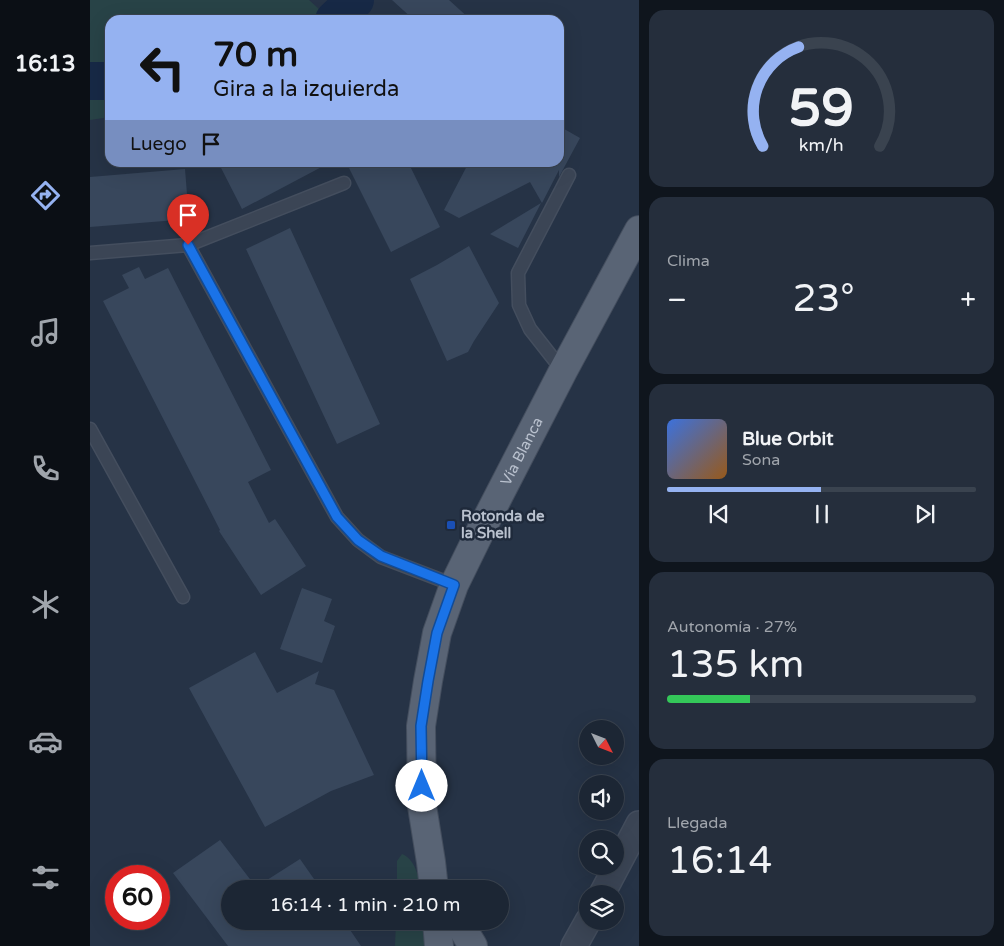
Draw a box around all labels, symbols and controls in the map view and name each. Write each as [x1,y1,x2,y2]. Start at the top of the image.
text: 70 m [213,34,298,76]
icon: left [130,35,195,100]
text: 16:13 [15,51,75,77]
text: Gira a la izquierda [213,76,399,102]
text: 59 [789,77,854,140]
icon: arrive [197,130,225,158]
text: Luego [130,133,187,155]
text: km/h [799,135,844,156]
icon: directions [28,178,63,213]
pin [167,194,209,245]
icon: arrive [174,201,202,229]
text: Clima [667,251,710,271]
text: 23° [793,276,855,322]
text: − [667,283,687,317]
text: + [960,283,976,317]
icon: music [28,315,63,350]
street label: Vía Blanca [497,414,547,489]
text: Blue Orbit [742,428,834,450]
text: Sona [742,450,780,470]
icon: phone [28,451,63,486]
icon: previous [705,500,733,528]
icon: pause [808,500,836,528]
icon: next [911,500,939,528]
place label: Rotonda de la Shell [461,507,545,542]
marker: Rotonda de la Shell [445,519,457,531]
icon: climate [28,587,63,622]
text: Autonomía · 27% [667,617,797,637]
text: 135 km [667,642,804,688]
north arrow [579,720,624,765]
map controls [579,720,624,930]
icon: car [28,724,63,759]
position arrow [395,759,447,811]
button: sound [579,775,624,820]
text: Llegada [667,813,727,833]
button: search [579,830,624,875]
text: 16:14 [667,838,772,884]
icon: filters [28,860,63,895]
speed limit sign: 60 [105,865,170,930]
button: layers [579,885,624,930]
text: 16:14 · 1 min · 210 m [269,894,461,916]

